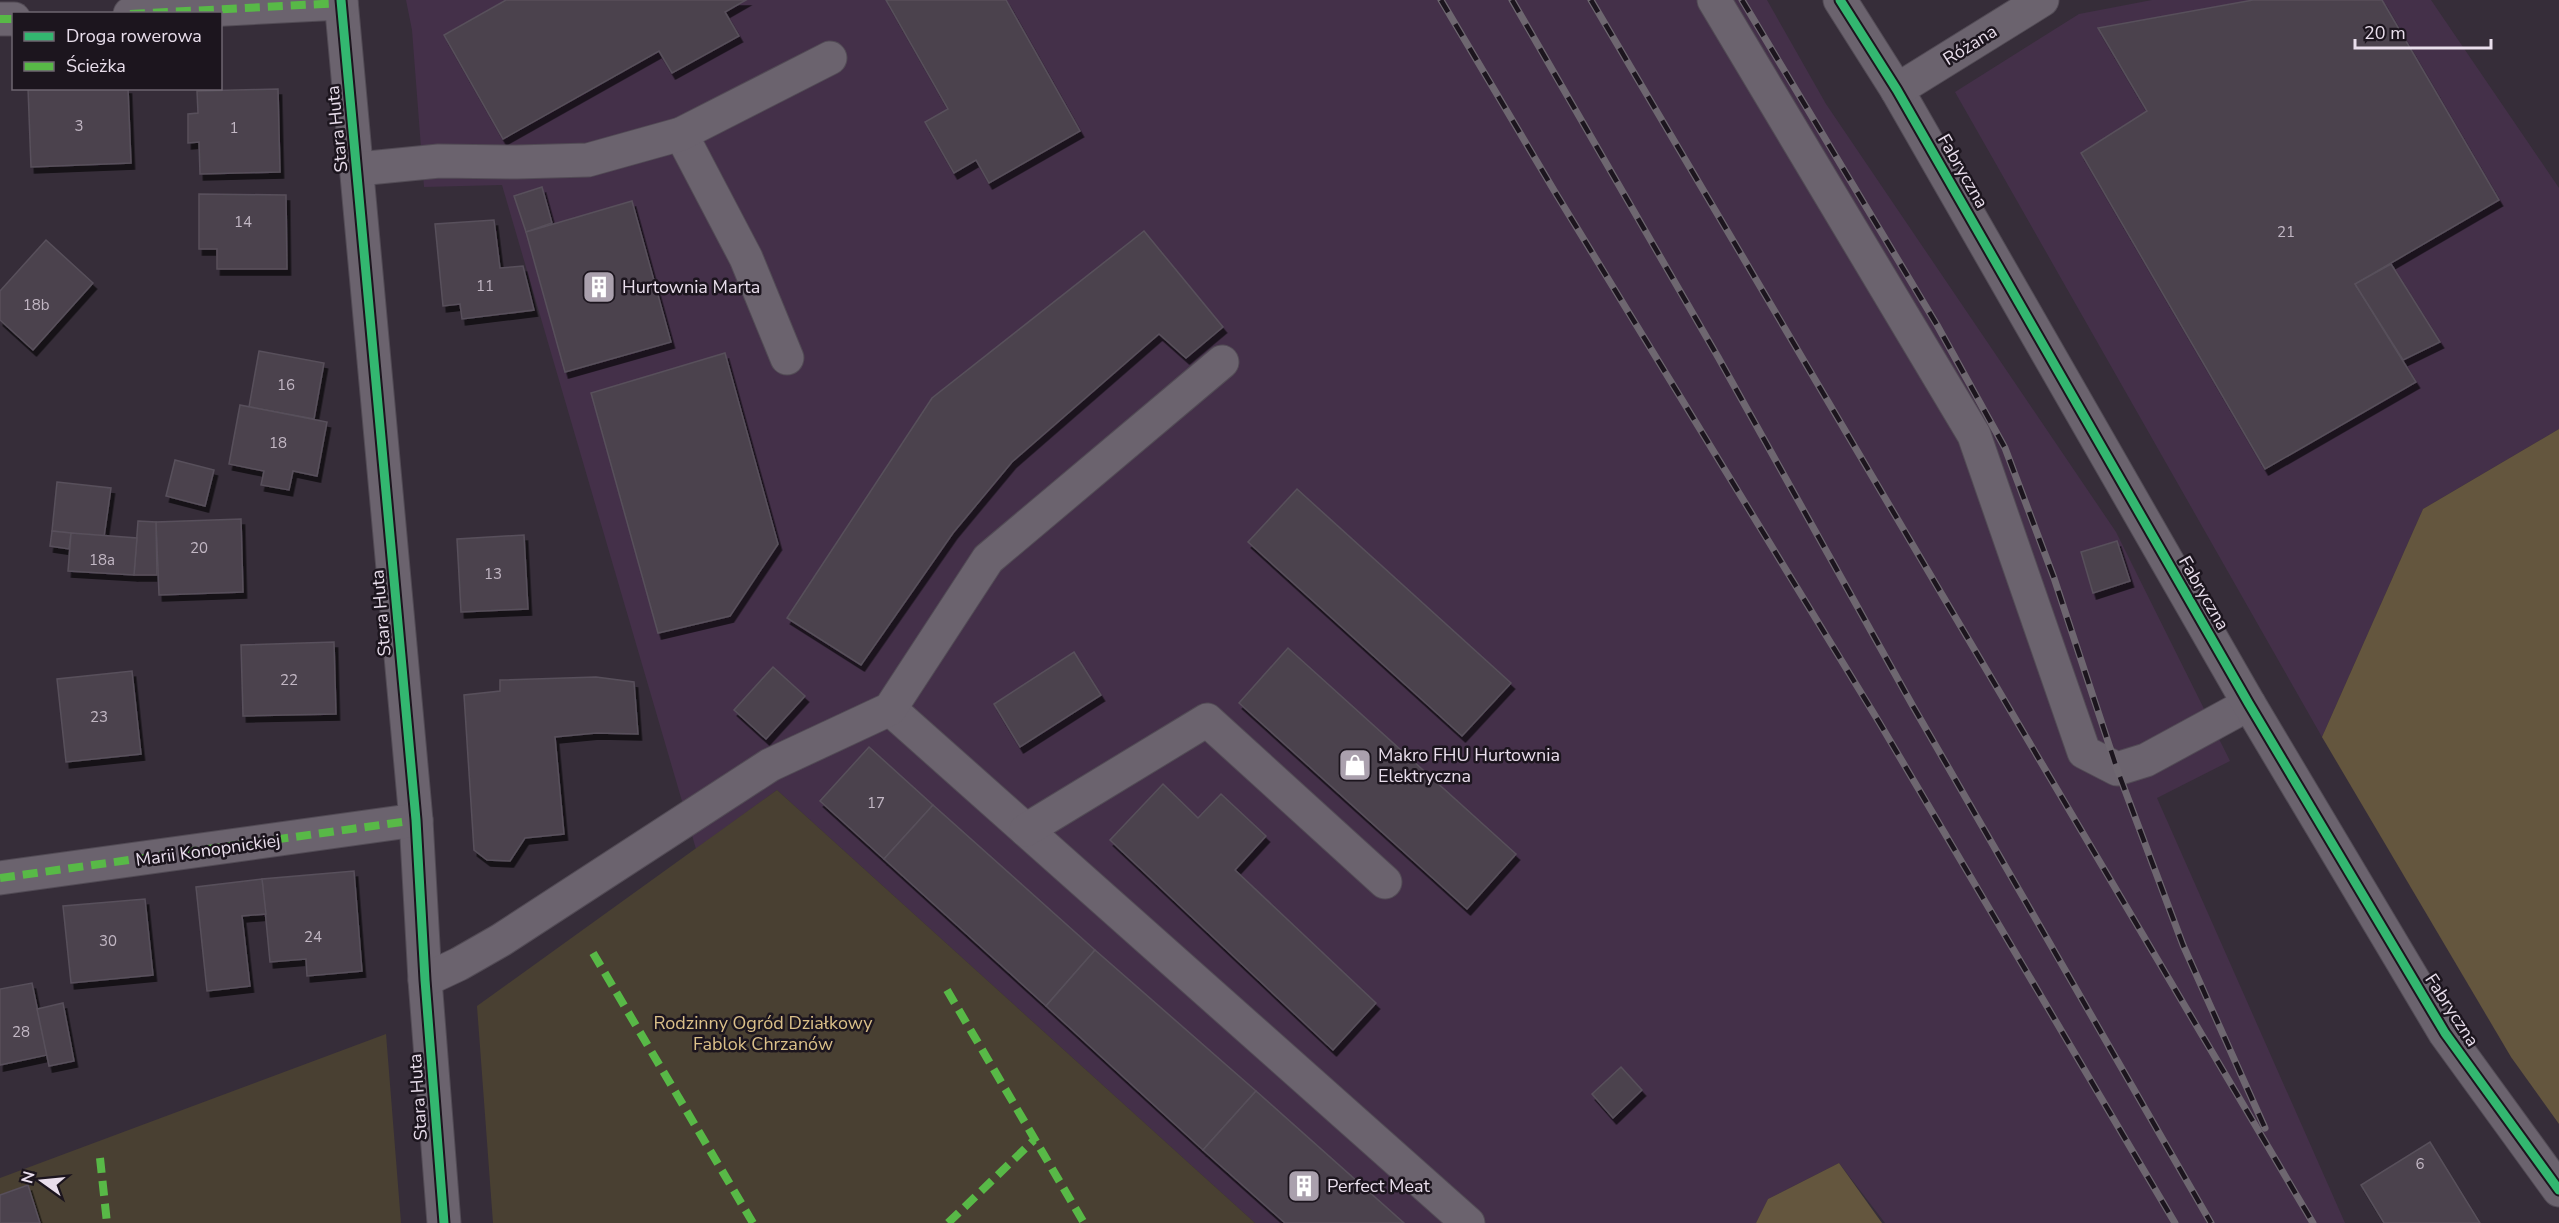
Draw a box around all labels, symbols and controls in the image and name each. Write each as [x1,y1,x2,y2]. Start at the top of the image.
legend [12,12,222,90]
scale bar [2355,12,2492,50]
street label: Różana [1939,19,2001,71]
text: 20 m [2364,21,2406,45]
text: Droga rowerowa [66,24,202,48]
text: Ścieżka [66,54,126,78]
street label: Stara Huta [321,84,353,174]
house number: 3 [74,116,84,136]
house number: 1 [229,118,239,138]
street label: Fabryczna [1932,129,1994,213]
house number: 14 [234,212,252,232]
house number: 21 [2277,222,2295,242]
building icon: Hurtownia Marta [581,269,617,305]
place label: Hurtownia Marta [622,275,760,299]
house number: 11 [476,276,494,296]
house number: 18b [23,295,50,315]
house number: 16 [277,375,295,395]
house number: 18 [269,433,287,453]
house number: 20 [190,538,208,558]
house number: 18a [89,550,115,570]
street label: Fabryczna [2173,551,2235,635]
house number: 13 [484,564,502,584]
street label: Stara Huta [365,569,397,657]
house number: 22 [280,670,298,690]
house number: 23 [90,707,108,727]
place label: Makro FHU Hurtownia Elektryczna [1378,743,1560,788]
shop icon: Makro FHU Hurtownia Elektryczna [1337,747,1373,783]
house number: 17 [867,793,885,813]
street label: Marii Konopnickiej [134,828,282,872]
house number: 24 [304,927,322,947]
house number: 30 [99,931,117,951]
street label: Fabryczna [2420,969,2484,1051]
park label: Rodzinny Ogród Działkowy Fablok Chrzanów [653,1011,873,1056]
house number: 28 [12,1022,30,1042]
street label: Stara Huta [403,1053,433,1141]
north arrow [12,1151,72,1211]
house number: 6 [2415,1154,2425,1174]
building icon: Perfect Meat [1286,1168,1322,1204]
text: N [16,1169,41,1186]
place label: Perfect Meat [1327,1174,1431,1198]

